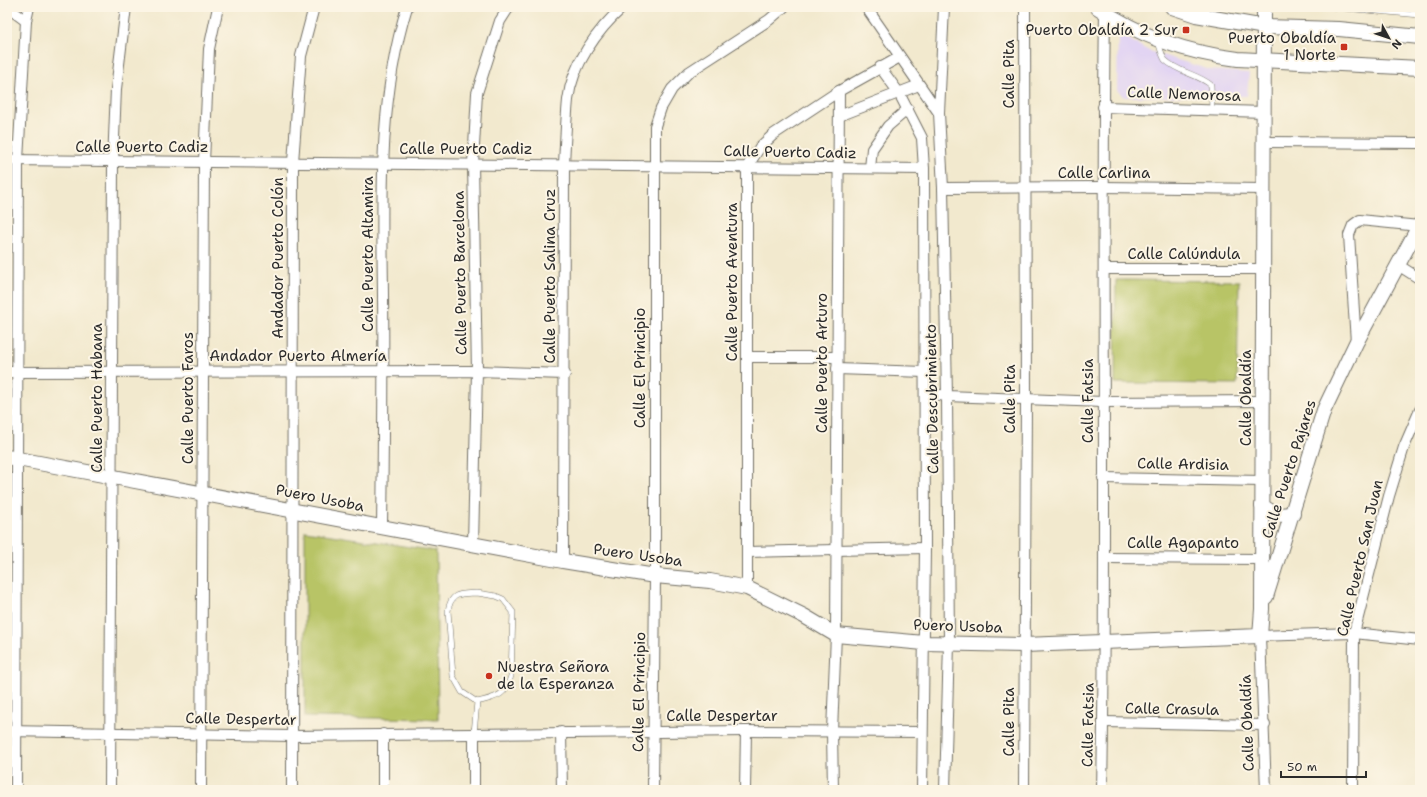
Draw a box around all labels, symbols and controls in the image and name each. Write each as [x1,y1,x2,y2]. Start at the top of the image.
north arrow [1369,18,1409,58]
place label: Puerto Obaldía 2 Sur [1026,20,1178,40]
marker: Puerto Obaldía 2 Sur [1181,25,1191,35]
place label: Puerto Obaldía 1 Norte [1228,28,1337,65]
text: N [1388,36,1405,52]
street label: Calle Pita [999,39,1019,108]
marker: Puerto Obaldía 1 Norte [1339,42,1349,52]
street label: Calle Nemorosa [1127,82,1242,106]
street label: Calle Puerto Cadiz [75,137,209,157]
street label: Calle Puerto Cadiz [399,139,533,159]
street label: Calle Puerto Cadiz [723,141,857,163]
street label: Calle Carlina [1058,163,1151,183]
street label: Calle Puerto Altamira [358,175,378,332]
street label: Andador Puerto Colón [268,177,288,339]
street label: Calle Puerto Salina Cruz [540,189,560,363]
street label: Calle Puerto Barcelona [449,190,471,355]
street label: Calle Puerto Aventura [722,202,742,361]
street label: Calle Calúndula [1128,244,1241,264]
street label: Calle Puerto Arturo [812,293,832,433]
street label: Calle El Principio [630,308,650,428]
street label: Calle Puerto Habana [87,323,107,473]
street label: Calle Descubrimiento [921,324,943,474]
street label: Calle Puerto Faros [178,332,198,464]
street label: Andador Puerto Almería [209,346,387,366]
street label: Calle Obaldía [1236,349,1256,446]
street label: Calle Fatsia [1078,358,1098,443]
street label: Calle Pita [1000,364,1020,433]
street label: Calle Puerto Pajares [1257,397,1321,541]
street label: Calle Ardisia [1137,453,1230,475]
street label: Calle Puerto San Juan [1332,478,1388,638]
street label: Puero Usoba [274,480,367,517]
street label: Calle Agapanto [1127,533,1239,553]
street label: Puero Usoba [592,539,684,571]
street label: Puero Usoba [913,614,1004,638]
street label: Calle El Principio [628,632,650,752]
place label: Nuestra Señora de la Esperanza [497,657,615,694]
marker: Nuestra Señora de la Esperanza [484,671,494,681]
street label: Calle Obaldía [1235,674,1259,772]
street label: Calle Fatsia [1077,682,1099,767]
street label: Calle Pita [999,687,1019,756]
street label: Calle Crasula [1125,698,1220,720]
street label: Calle Despertar [666,706,778,726]
street label: Calle Despertar [185,708,297,730]
scale bar [1281,753,1366,779]
text: 50 m [1287,759,1317,775]

